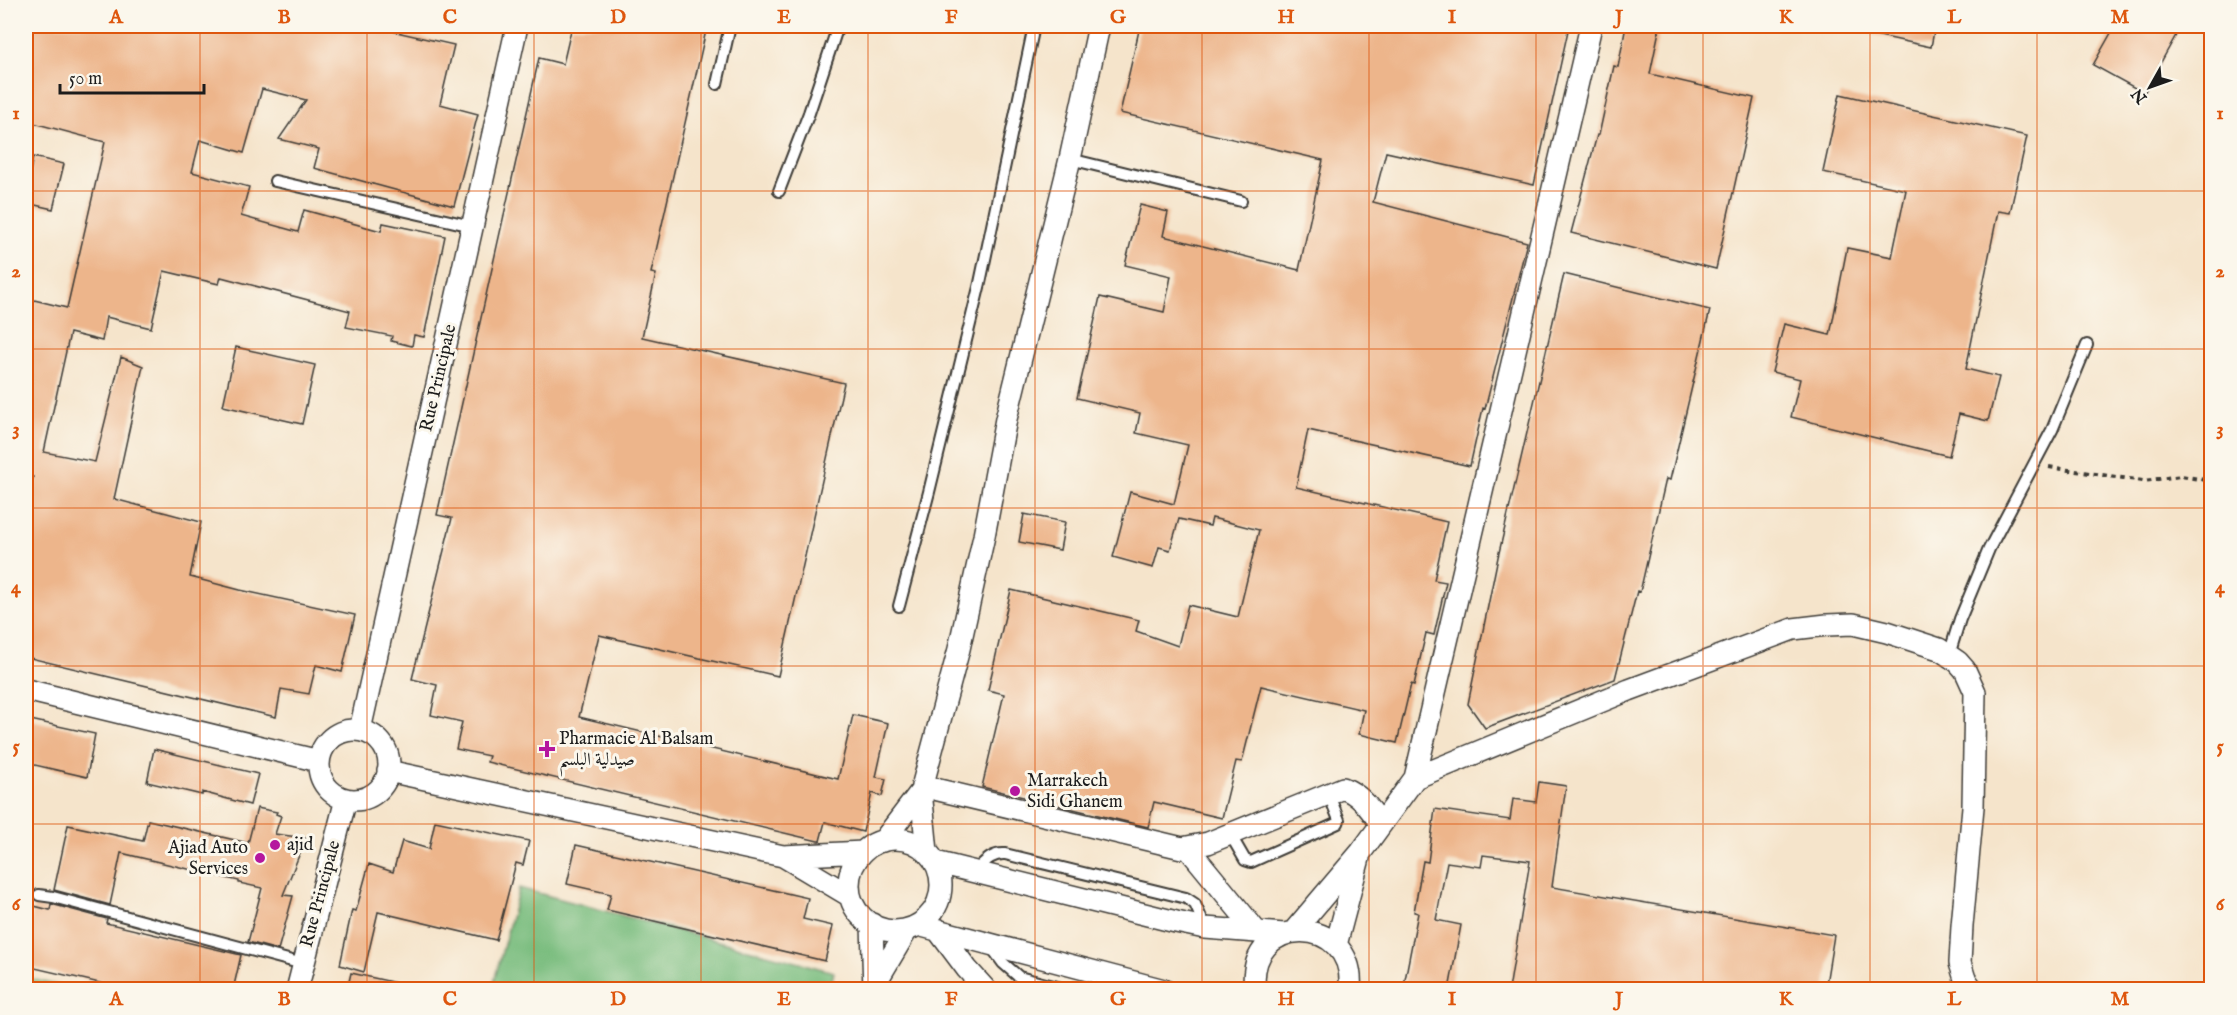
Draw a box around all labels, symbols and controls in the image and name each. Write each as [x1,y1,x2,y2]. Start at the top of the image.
text: A [108,5,124,30]
text: B [277,5,291,30]
text: C [443,5,457,30]
text: D [610,5,626,30]
text: E [777,5,791,30]
text: F [945,5,958,30]
text: G [1110,5,1127,30]
text: H [1277,5,1295,30]
text: I [1448,5,1457,30]
text: J [1612,5,1624,30]
text: K [1779,5,1795,30]
text: L [1947,5,1962,30]
text: M [2111,5,2130,30]
scale bar [60,57,204,95]
north arrow [2120,57,2180,117]
text: 50 m [69,68,102,91]
text: N [2128,84,2153,108]
text: 1 [12,101,20,126]
text: 1 [2216,101,2224,126]
text: 2 [11,259,21,284]
text: 2 [2215,259,2225,284]
street label: Rue Principale [415,322,463,434]
text: 3 [12,417,20,442]
text: 3 [2216,417,2224,442]
text: 4 [11,575,22,600]
text: 4 [2215,575,2226,600]
place label: Pharmacie Al Balsam صيدلية البلسم [559,728,713,777]
text: 5 [12,734,20,759]
text: 5 [2216,734,2224,759]
marker: Pharmacie Al Balsam صيدلية البلسم [540,742,554,756]
place label: Marrakech Sidi Ghanem [1027,770,1123,814]
marker: Marrakech Sidi Ghanem [1008,784,1022,798]
place label: ajid [287,834,314,857]
place label: Ajiad Auto Services [167,837,248,881]
marker: ajid [268,838,282,852]
street label: Rue Principale [296,838,346,950]
marker: Ajiad Auto Services [253,851,267,865]
text: 6 [12,892,22,917]
text: 6 [2216,892,2226,917]
text: A [108,987,124,1012]
text: B [277,987,291,1012]
text: C [443,987,457,1012]
text: D [610,987,626,1012]
text: E [777,987,791,1012]
text: F [945,987,958,1012]
text: G [1110,987,1127,1012]
text: H [1277,987,1295,1012]
text: I [1448,987,1457,1012]
text: J [1612,987,1624,1012]
text: K [1779,987,1795,1012]
text: L [1947,987,1962,1012]
text: M [2111,987,2130,1012]

